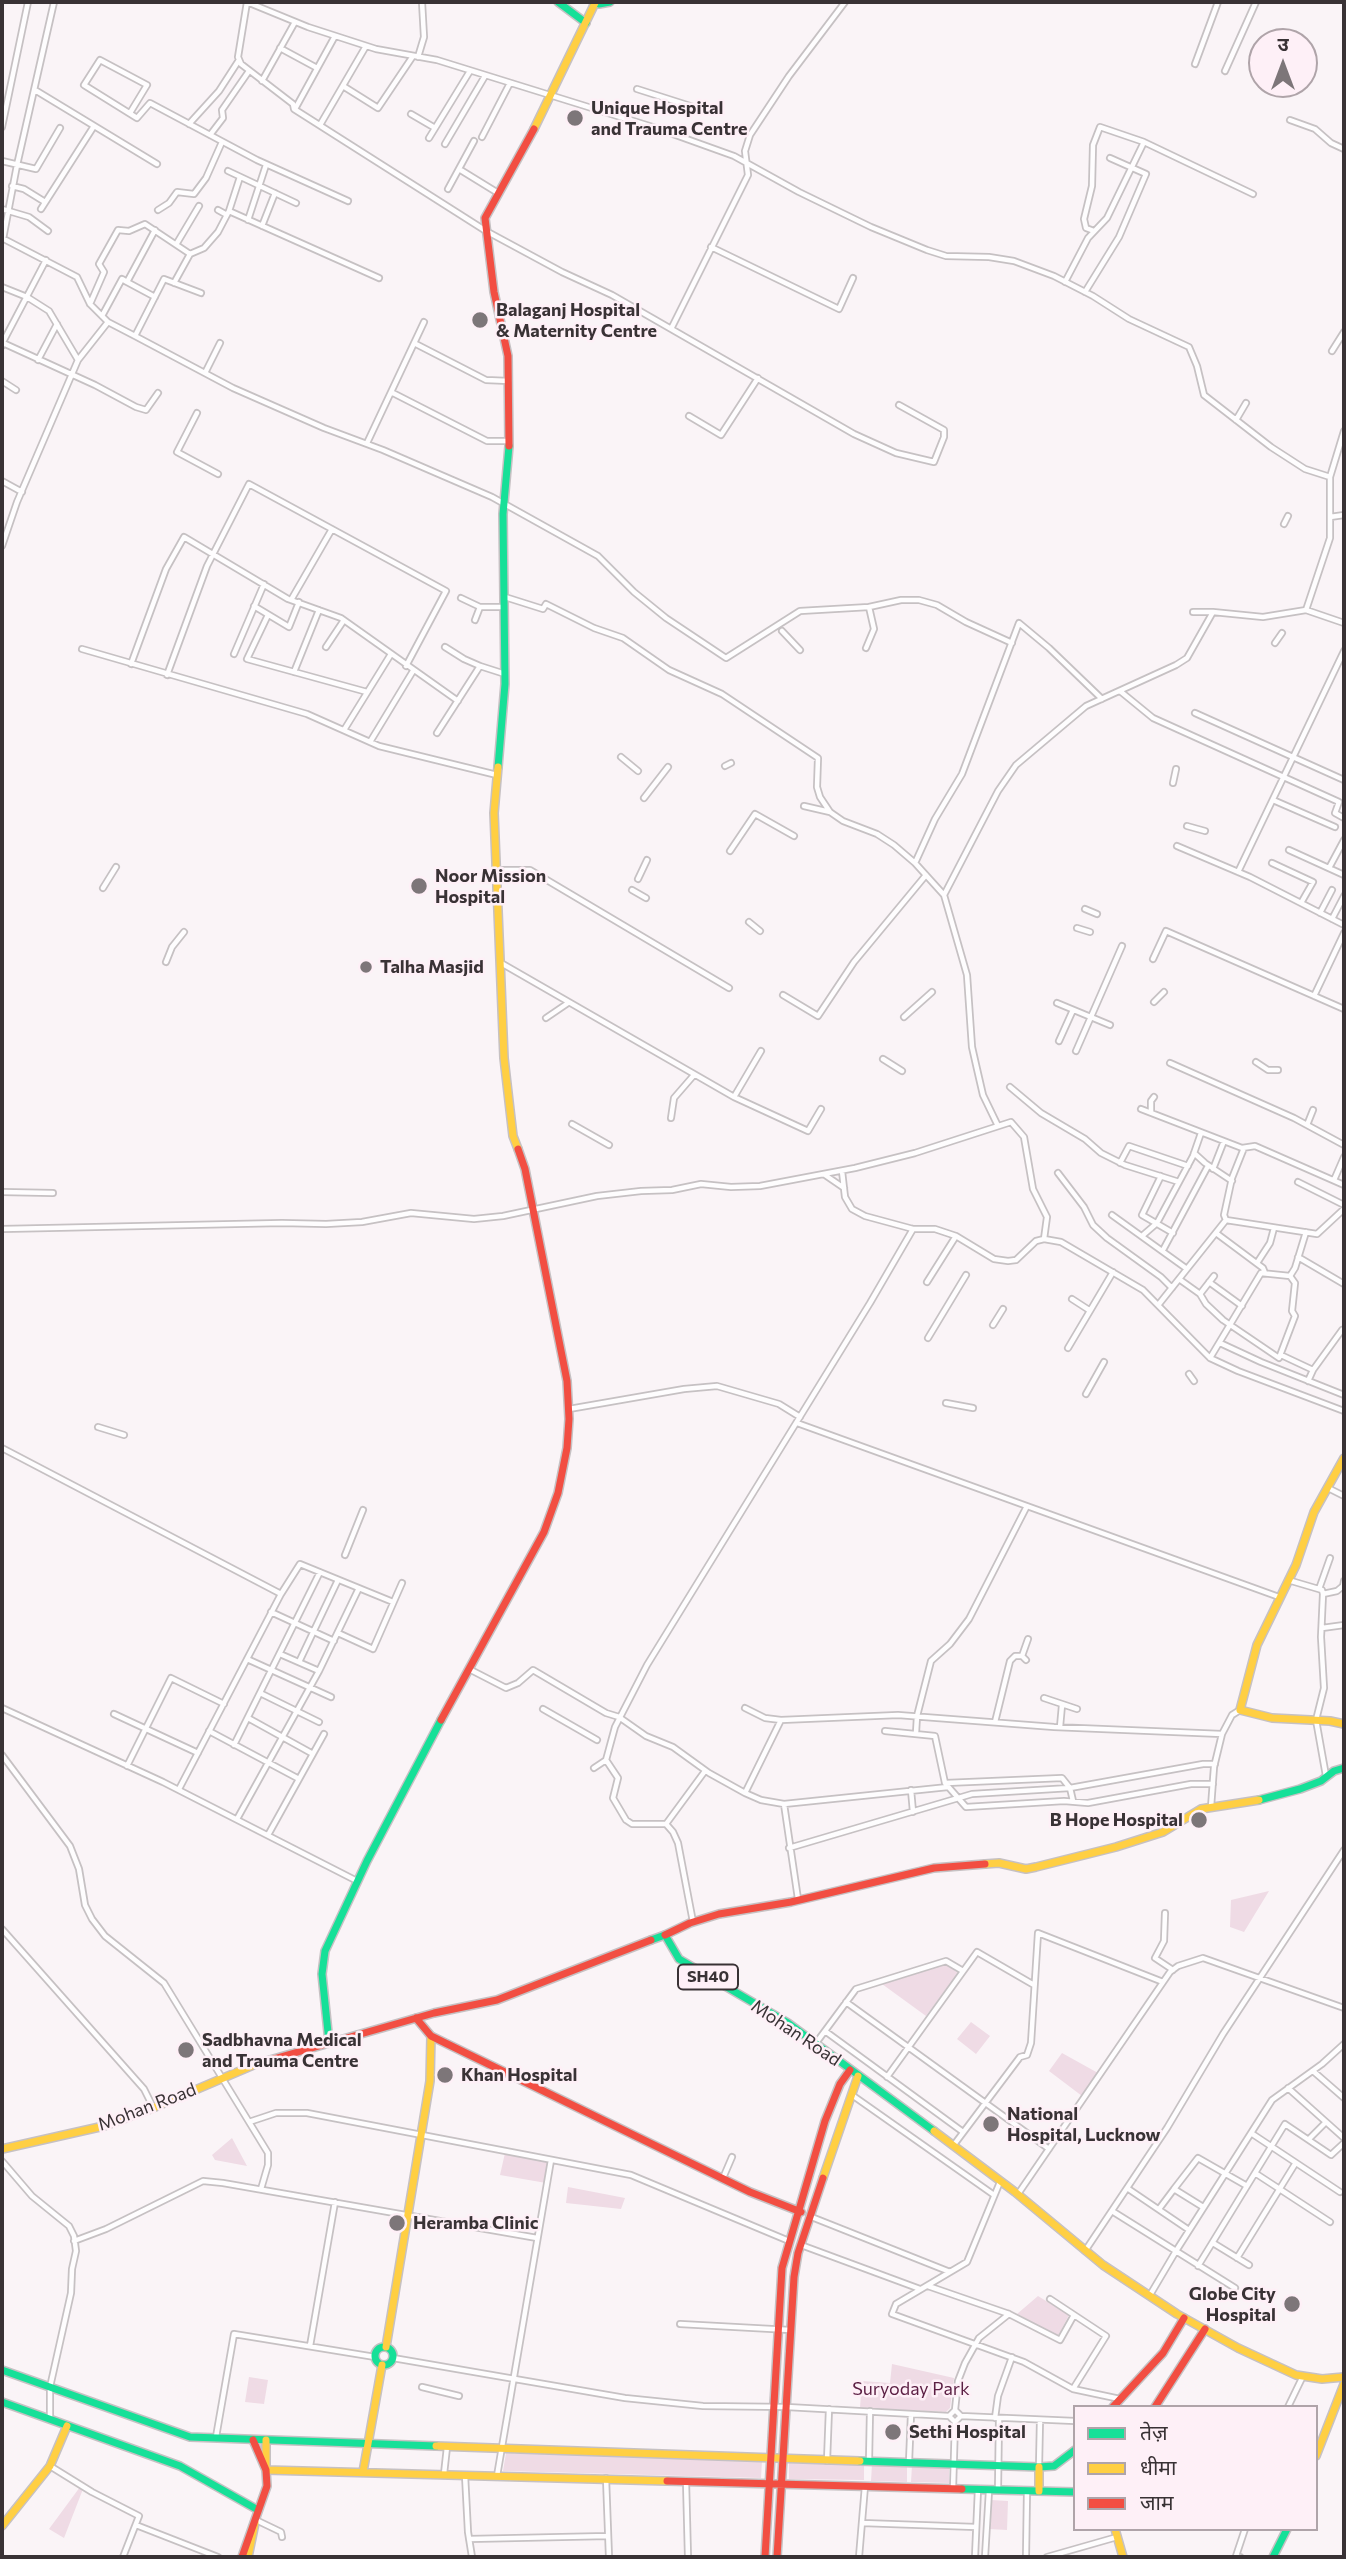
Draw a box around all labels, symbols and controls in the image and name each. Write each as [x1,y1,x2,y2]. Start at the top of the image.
north arrow [1248,28,1318,98]
text: उ [1277,32,1289,55]
place label: Unique Hospital and Trauma Centre [591,97,747,140]
marker: Unique Hospital and Trauma Centre [565,108,585,128]
place label: Balaganj Hospital & Maternity Centre [496,299,657,342]
marker: Balaganj Hospital & Maternity Centre [470,310,490,330]
place label: Noor Mission Hospital [435,865,546,908]
marker: Noor Mission Hospital [409,876,429,896]
place label: Talha Masjid [380,956,484,978]
marker: Talha Masjid [358,959,374,975]
place label: B Hope Hospital [1050,1809,1183,1831]
marker: B Hope Hospital [1189,1810,1209,1830]
road number: SH40 [678,1965,738,1990]
street label: Mohan Road [747,1995,845,2071]
place label: Sadbhavna Medical and Trauma Centre [202,2029,362,2072]
marker: Sadbhavna Medical and Trauma Centre [176,2040,196,2060]
place label: Khan Hospital [461,2064,577,2086]
marker: Khan Hospital [435,2065,455,2085]
street label: Mohan Road [95,2078,199,2136]
place label: National Hospital, Lucknow [1007,2103,1161,2146]
marker: National Hospital, Lucknow [981,2114,1001,2134]
place label: Heramba Clinic [413,2212,538,2234]
marker: Heramba Clinic [387,2213,407,2233]
place label: Globe City Hospital [1189,2283,1276,2326]
marker: Globe City Hospital [1282,2294,1302,2314]
park label: Suryoday Park [852,2378,970,2400]
legend [1073,2405,1318,2531]
text: तेज़ [1140,2419,1168,2444]
place label: Sethi Hospital [909,2421,1026,2443]
marker: Sethi Hospital [883,2422,903,2442]
text: धीमा [1140,2454,1176,2479]
text: जाम [1140,2489,1174,2514]

